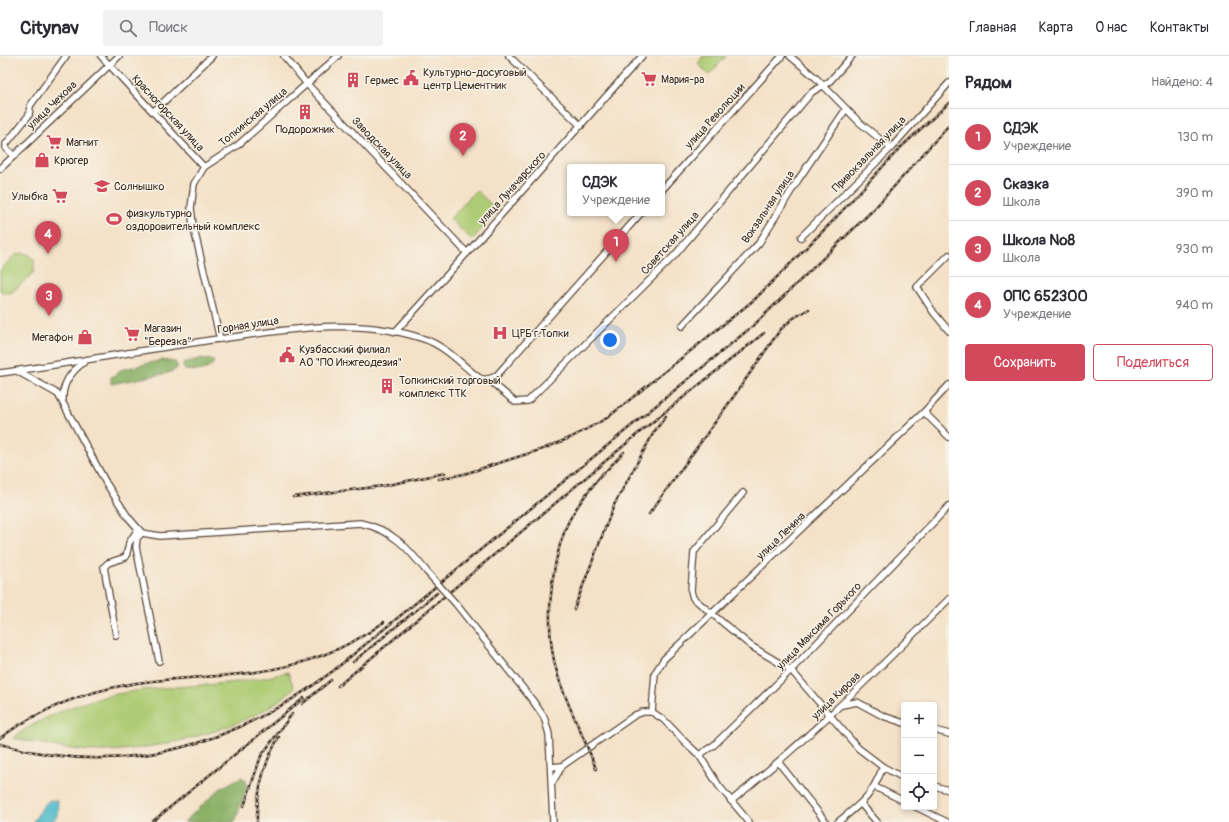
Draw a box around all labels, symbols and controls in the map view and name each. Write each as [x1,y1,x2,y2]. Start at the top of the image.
search box [103,10,383,46]
text: Citynav [20,16,79,40]
icon: search [117,17,139,39]
text: Поиск [149,18,188,37]
text: Главная [969,19,1016,36]
text: Карта [1038,19,1073,36]
text: О нас [1095,19,1128,36]
text: Контакты [1150,19,1209,36]
place label: Культурно-досуговый центр Цементник [423,66,527,92]
public building icon: Культурно-досуговый центр Цементник [402,69,420,87]
supermarket icon: Мария-ра [640,70,658,88]
building icon: Гермес [344,71,362,89]
street label: Красногорская улица [129,72,207,154]
text: Рядом [965,72,1012,93]
place label: Мария-ра [661,73,704,86]
place label: Гермес [365,74,400,87]
text: Найдено: 4 [1151,74,1213,90]
street label: улица Чехова [24,78,79,133]
street label: улица Революции [682,81,748,152]
street label: Топкинская улица [216,85,290,149]
building icon: Подорожник [296,103,314,121]
street label: Привокзальная улица [829,113,909,195]
street label: Заводская улица [349,114,415,182]
text: СДЭК [1003,119,1039,138]
place label: Подорожник [275,123,335,136]
pin: 2 [450,123,476,156]
text: 1 [975,129,981,145]
text: 130 m [1177,129,1213,145]
supermarket icon: Магнит [45,133,63,151]
place label: Магнит [66,136,99,149]
text: Учреждение [1003,138,1071,154]
street label: улица Луначарского [475,149,548,228]
shop icon: Крюгер [33,151,51,169]
place label: Крюгер [54,154,88,167]
popup [567,164,665,216]
street label: Вокзальная улица [739,168,797,246]
text: СДЭК [582,173,618,192]
text: Сказка [1003,175,1049,194]
school or university icon: Солнышко [93,177,111,195]
place label: Солнышко [114,180,165,193]
text: 2 [974,185,982,201]
text: 390 m [1176,185,1213,201]
supermarket icon: Улыбка [51,187,69,205]
place label: Улыбка [11,190,48,203]
text: Учреждение [582,192,650,208]
text: Школа [1003,194,1040,210]
place label: физкультурно оздоровительный комплекс [126,207,260,233]
street label: Советская улица [638,209,702,277]
sports icon: физкультурно оздоровительный комплекс [105,210,123,228]
pin: 4 [35,221,61,254]
pin: 1 [603,229,629,262]
text: Школа №8 [1003,231,1075,250]
text: 3 [974,241,982,257]
text: 930 m [1176,241,1213,257]
text: Школа [1003,250,1040,266]
pin: 3 [36,283,62,316]
text: ОПС 652300 [1003,287,1088,306]
text: 4 [974,297,982,313]
text: 940 m [1176,297,1213,313]
text: Учреждение [1003,306,1071,322]
street label: Горная улица [216,314,280,336]
place label: Магазин "Березка" [144,322,192,348]
hospital icon: ЦРБ г.Топки [491,324,509,342]
supermarket icon: Магазин "Березка" [123,325,141,343]
place label: ЦРБ г.Топки [512,327,569,340]
shop icon: Мегафон [76,328,94,346]
your location [600,330,620,350]
place label: Мегафон [32,331,73,344]
place label: Кузбасский филиал АО "ПО Инжгеодезия" [299,343,402,369]
button: Сохранить [965,344,1085,381]
button: Поделиться [1093,344,1213,381]
public building icon: Кузбасский филиал АО "ПО Инжгеодезия" [278,346,296,364]
place label: Топкинский торговый комплекс ТТК [399,374,501,400]
building icon: Топкинский торговый комплекс ТТК [378,377,396,395]
street label: улица Ленина [753,510,808,563]
street label: улица Максима Горького [773,580,864,673]
street label: улица Кирова [808,670,863,723]
map controls [901,702,937,810]
button: + [901,702,937,738]
button: − [901,738,937,774]
button: locate [901,774,937,810]

